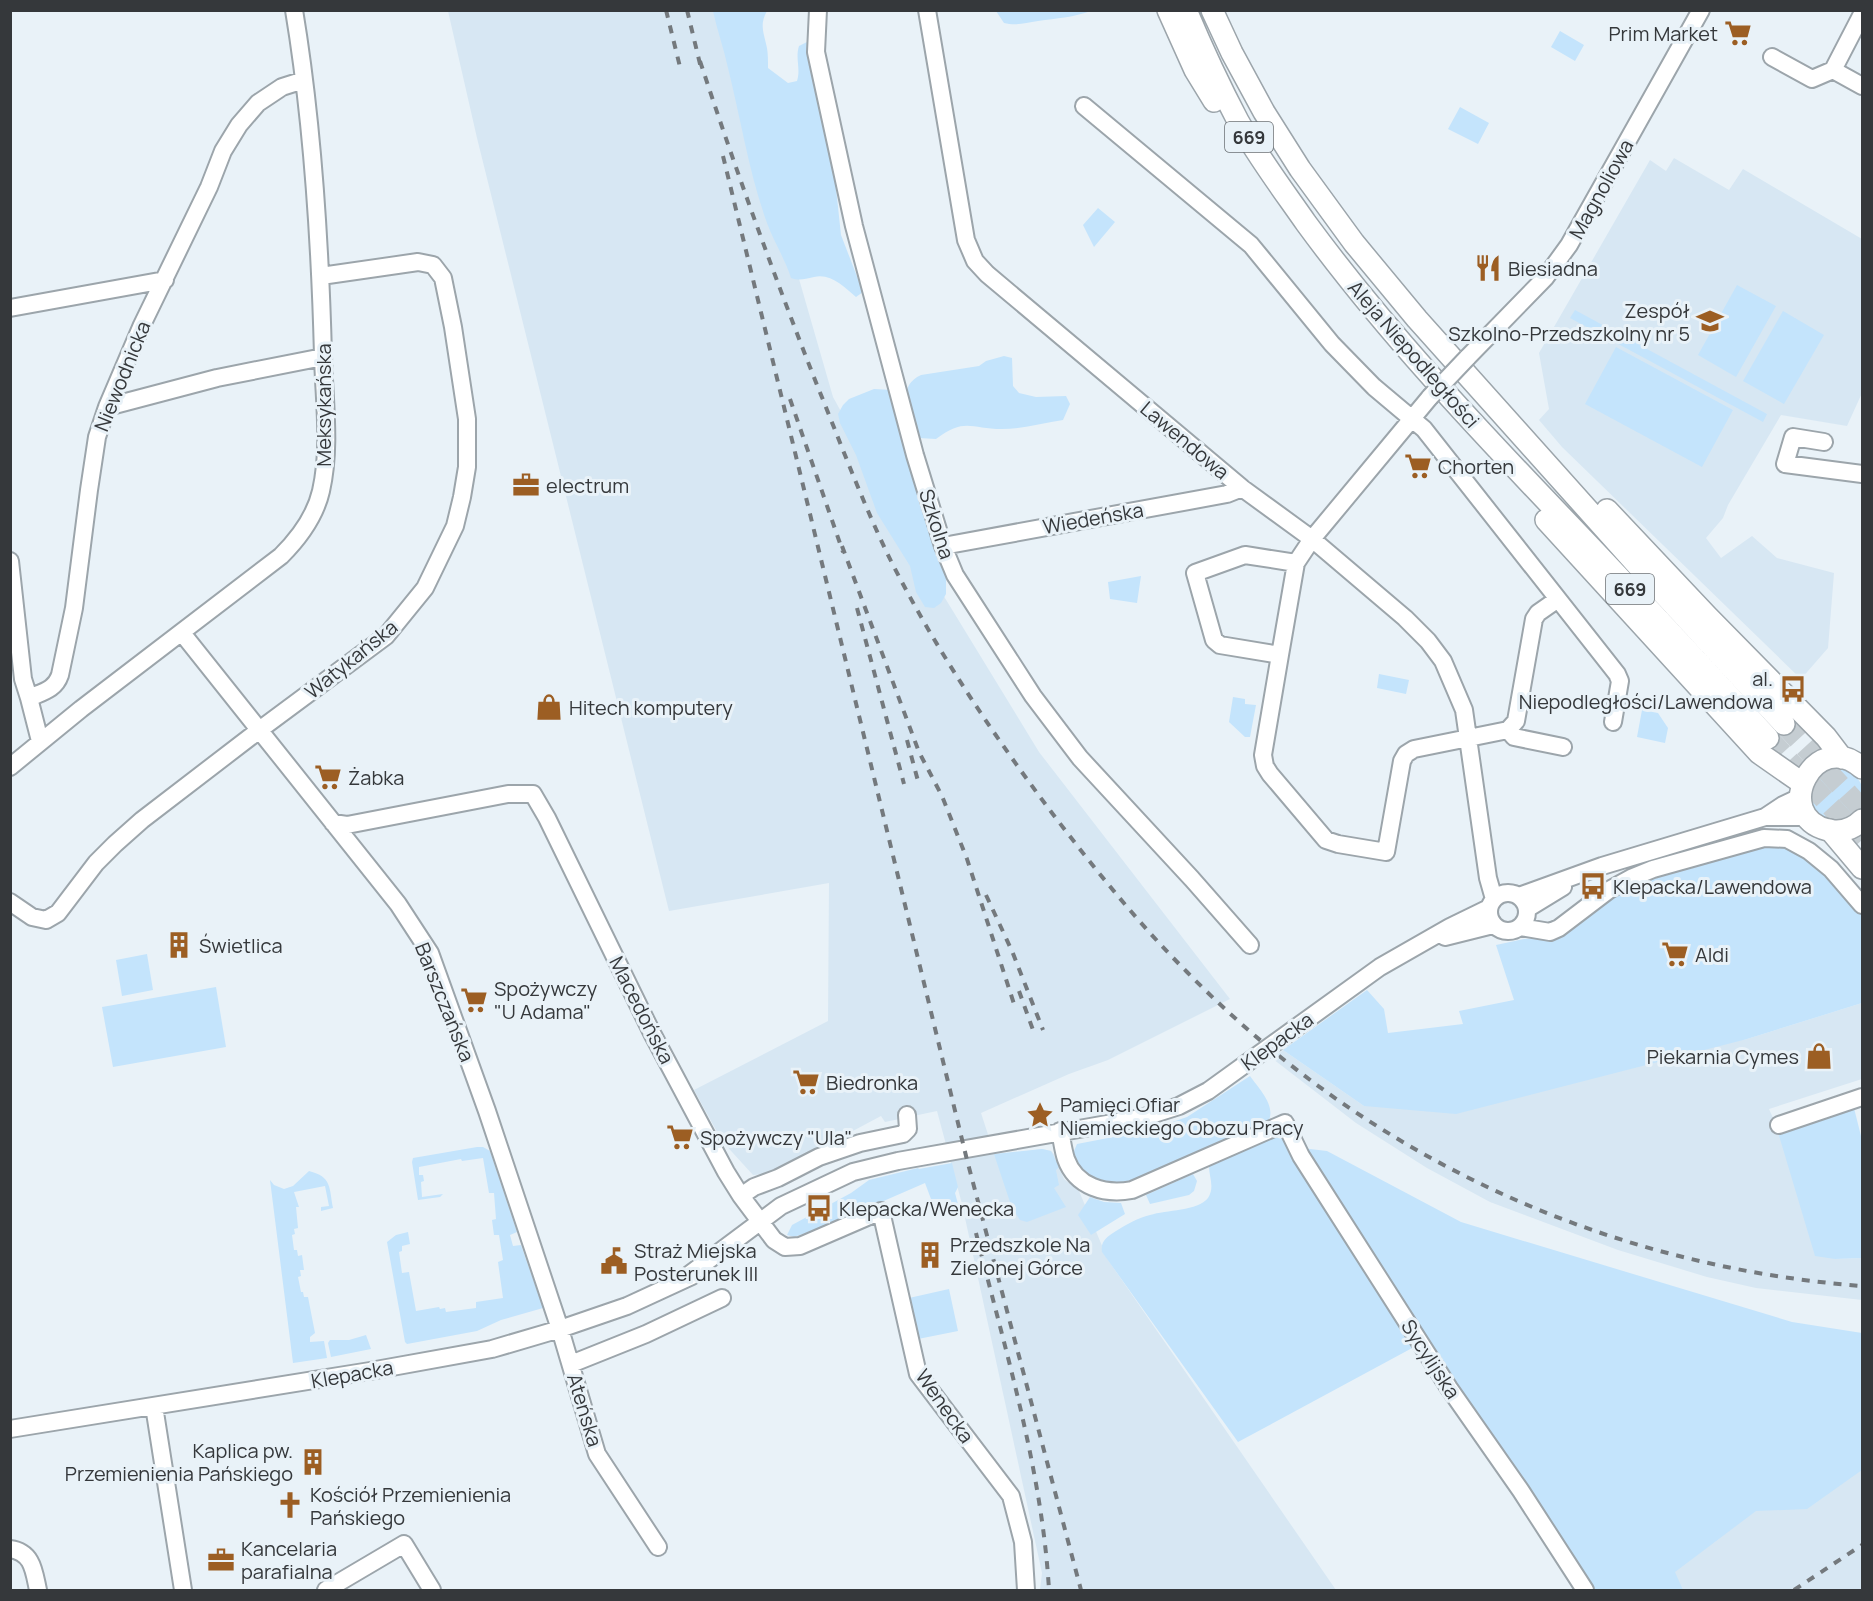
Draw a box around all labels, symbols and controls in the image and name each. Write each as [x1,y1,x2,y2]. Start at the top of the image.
supermarket icon: Prim Market [1723,18,1753,48]
place label: Prim Market [1609,20,1718,47]
road number: 669 [1225,122,1273,152]
street label: Magnoliowa [1563,134,1639,244]
restaurant icon: Biesiadna [1473,253,1503,283]
place label: Biesiadna [1508,255,1598,282]
street label: Aleja Niepodległości [1342,274,1486,434]
place label: Zespół Szkolno-Przedszkolny nr 5 [1448,297,1690,347]
school or university icon: Zespół Szkolno-Przedszkolny nr 5 [1695,306,1725,336]
street label: Niewodnicka [88,317,156,435]
street label: Meksykańska [310,343,337,467]
street label: Lawendowa [1135,395,1235,485]
supermarket icon: Chorten [1403,451,1433,481]
place label: Chorten [1438,453,1514,480]
office icon: electrum [511,470,541,500]
place label: electrum [546,472,629,499]
street label: Szkolna [913,486,961,562]
street label: Wiedeńska [1041,496,1145,540]
road number: 669 [1606,574,1654,604]
street label: Watykańska [299,613,403,705]
place label: al. Niepodległości/Lawendowa [1519,665,1773,715]
bus stop icon: al. Niepodległości/Lawendowa [1778,674,1808,704]
shop icon: Hitech komputery [534,692,564,722]
place label: Hitech komputery [569,694,733,721]
supermarket icon: Żabka [313,762,343,792]
place label: Żabka [348,764,404,791]
bus stop icon: Klepacka/Lawendowa [1578,871,1608,901]
place label: Klepacka/Lawendowa [1613,873,1812,900]
building icon: Świetlica [164,930,194,960]
place label: Świetlica [199,932,283,959]
street label: Barszczańska [409,939,481,1065]
supermarket icon: Aldi [1660,939,1690,969]
place label: Aldi [1695,941,1729,968]
street label: Macedońska [603,952,681,1068]
place label: Spożywczy "U Adama" [494,975,598,1025]
supermarket icon: Spożywczy "U Adama" [459,985,489,1015]
street label: Klepacka [1235,1006,1319,1076]
shop icon: Piekarnia Cymes [1804,1041,1834,1071]
place label: Piekarnia Cymes [1647,1043,1799,1070]
supermarket icon: Biedronka [791,1067,821,1097]
place label: Biedronka [826,1069,918,1096]
place label: Pamięci Ofiar Niemieckiego Obozu Pracy [1060,1091,1304,1141]
place icon: Pamięci Ofiar Niemieckiego Obozu Pracy [1025,1100,1055,1130]
supermarket icon: Spożywczy "Ula" [665,1122,695,1152]
place label: Spożywczy "Ula" [700,1124,852,1151]
bus stop icon: Klepacka/Wenecka [804,1193,834,1223]
place label: Klepacka/Wenecka [839,1195,1014,1222]
place label: Przedszkole Na Zielonej Górce [950,1231,1090,1281]
place label: Straż Miejska Posterunek III [634,1237,758,1287]
building icon: Przedszkole Na Zielonej Górce [915,1240,945,1270]
public building icon: Straż Miejska Posterunek III [599,1246,629,1276]
street label: Sycylijska [1395,1314,1467,1404]
street label: Klepacka [309,1354,395,1394]
street label: Wenecka [910,1364,980,1448]
street label: Ateńska [561,1370,609,1450]
place label: Kaplica pw. Przemienienia Pańskiego [65,1437,293,1487]
building icon: Kaplica pw. Przemienienia Pańskiego [298,1447,328,1477]
place label: Kościół Przemienienia Pańskiego [310,1481,511,1531]
church icon: Kościół Przemienienia Pańskiego [275,1490,305,1520]
place label: Kancelaria parafialna [241,1535,337,1585]
office icon: Kancelaria parafialna [206,1545,236,1575]

